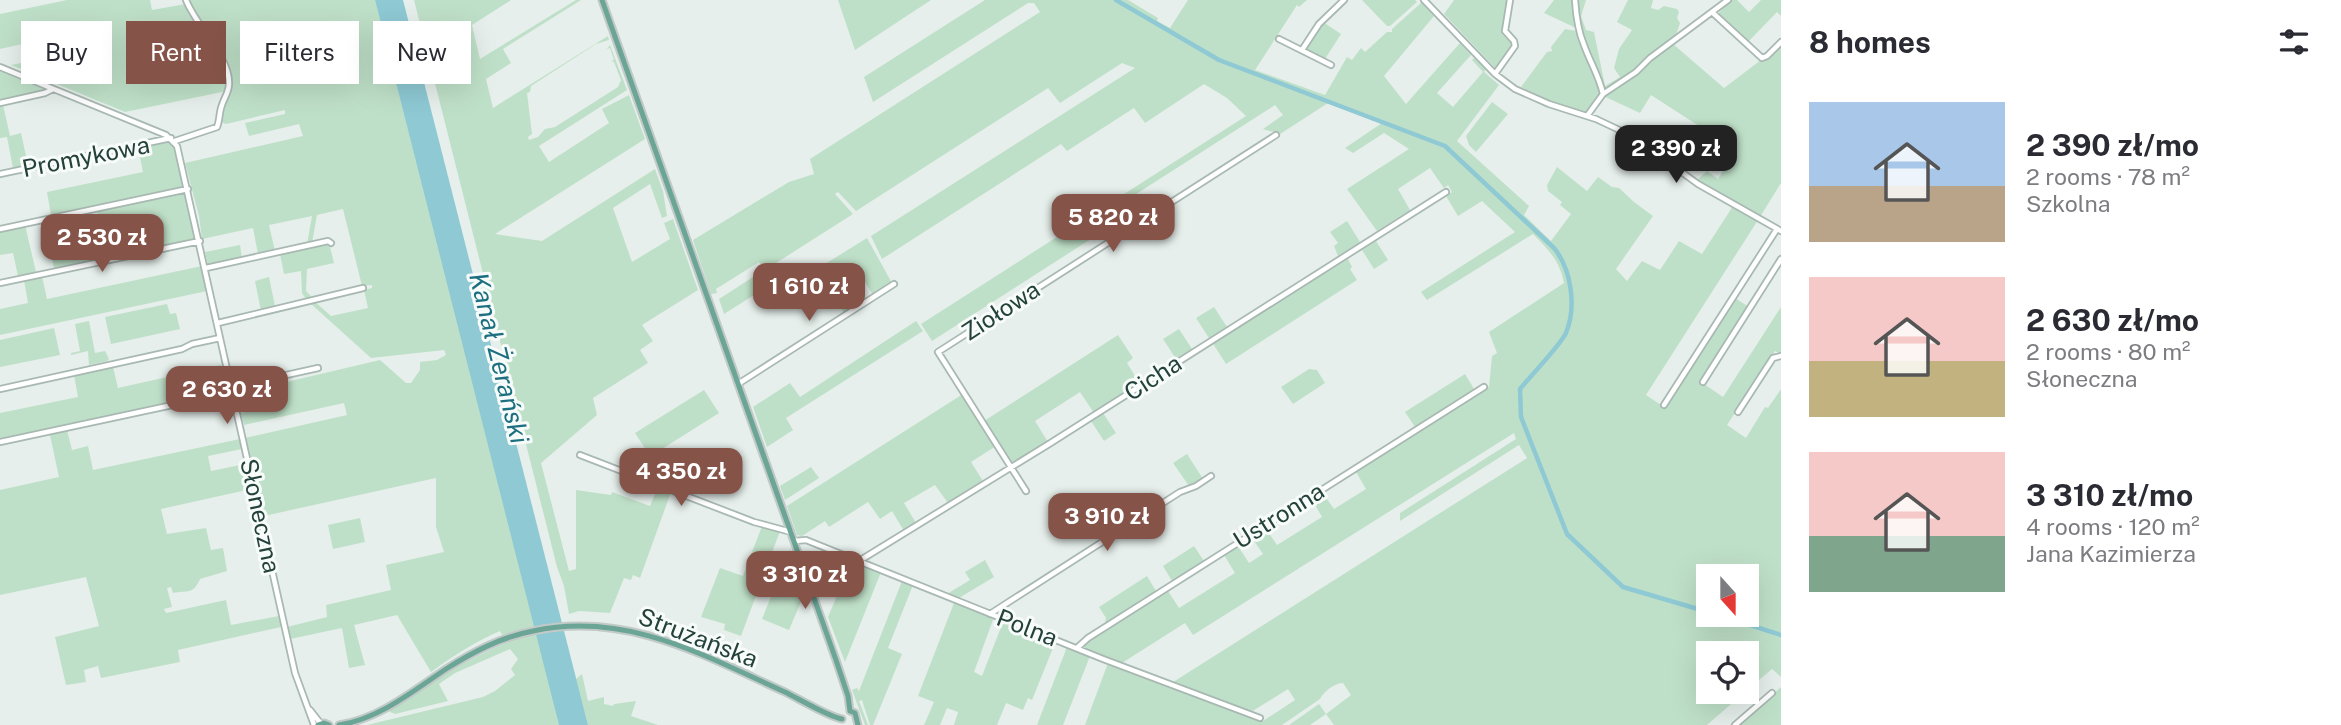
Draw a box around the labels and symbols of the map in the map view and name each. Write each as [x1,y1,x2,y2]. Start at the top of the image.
pin: 2 390 zł [1604,125,1748,185]
street label: Promykowa [20,130,152,182]
pin: 5 820 zł [1041,194,1185,254]
pin: 2 530 zł [30,215,174,274]
pin: 1 610 zł [737,264,881,323]
water label: Kanał Żerański [463,269,536,447]
street label: Ziołowa [956,275,1045,346]
street label: Cicha [1119,348,1186,406]
pin: 2 630 zł [155,366,299,426]
pin: 4 350 zł [609,448,753,508]
street label: Słoneczna [235,456,287,576]
street label: Ustronna [1228,476,1329,554]
pin: 3 910 zł [1035,494,1179,553]
pin: 3 310 zł [733,552,877,611]
north arrow [1696,564,1759,626]
street label: Strużańska [635,602,762,673]
street label: Polna [993,603,1062,651]

